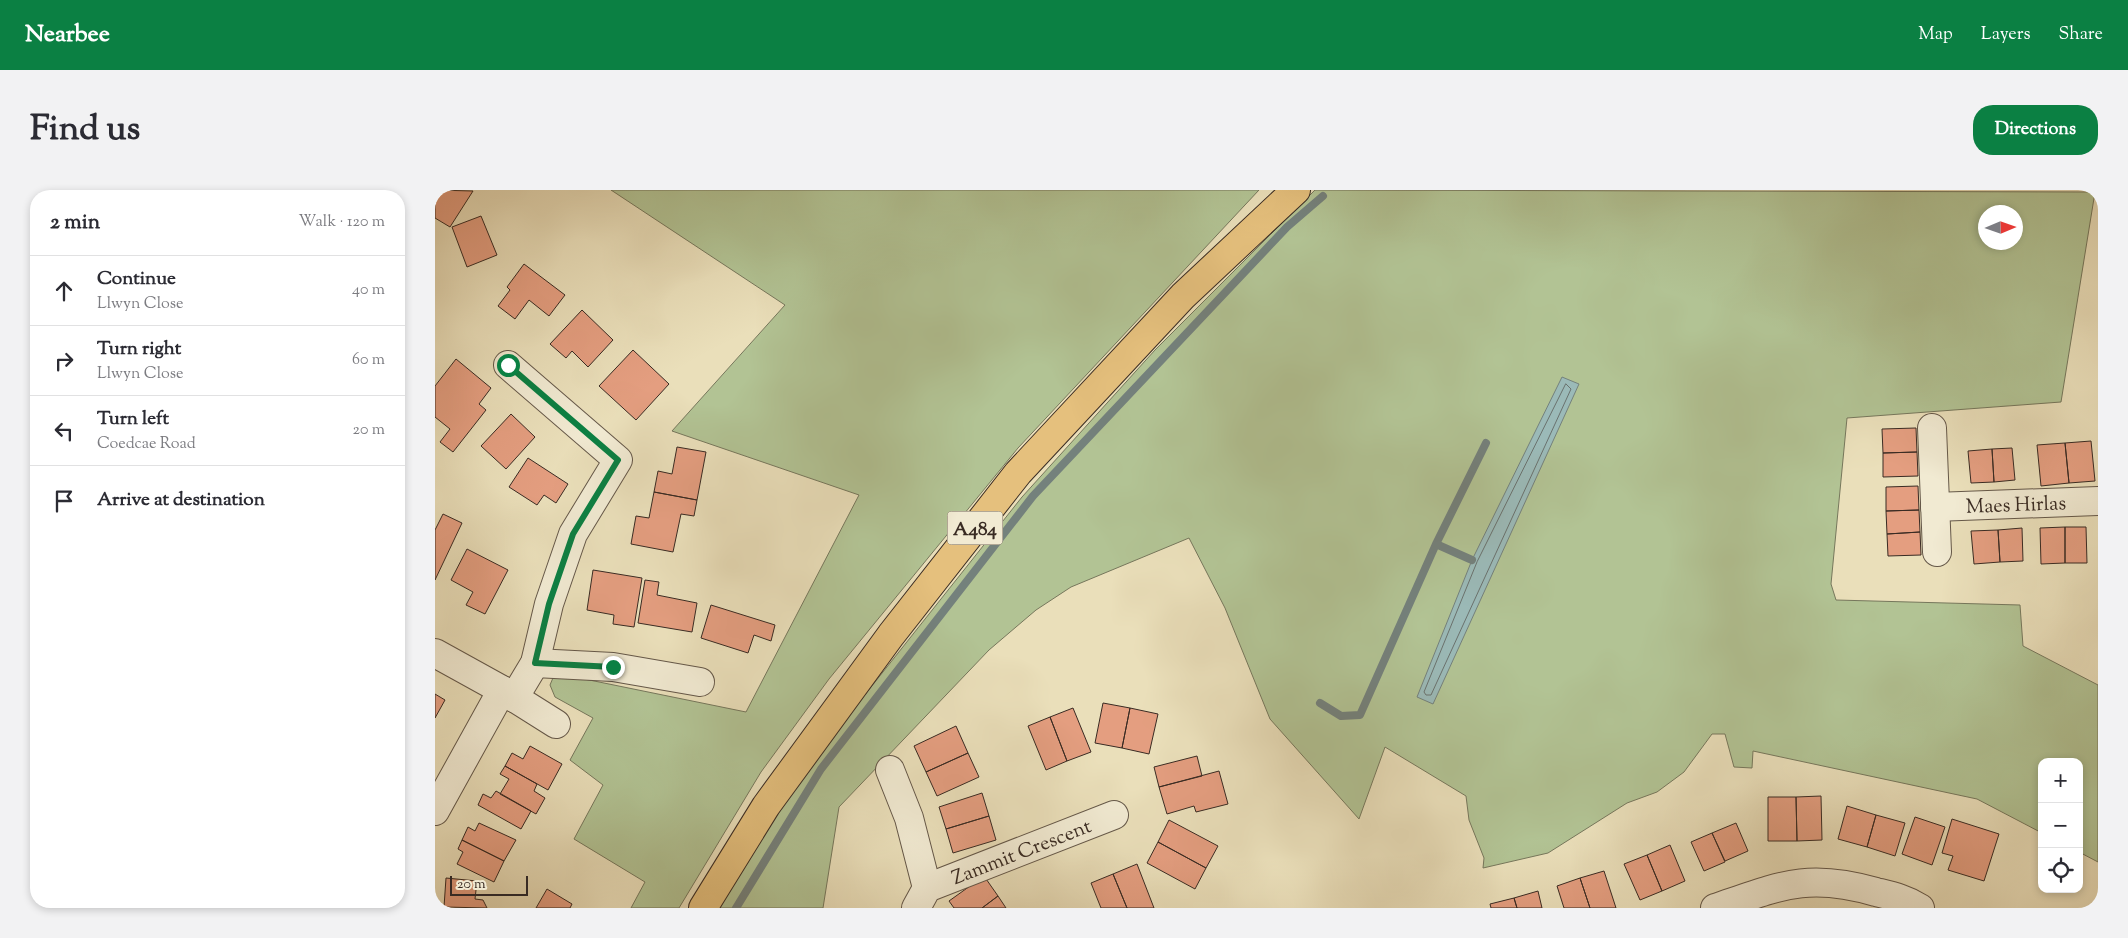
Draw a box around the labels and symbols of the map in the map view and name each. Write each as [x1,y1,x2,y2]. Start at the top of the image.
north arrow [1978,205,2023,250]
route start [497,354,520,377]
street label: Maes Hirlas [1965,490,2067,523]
road number: A484 [947,512,1003,544]
route end [602,656,625,679]
street label: Zammit Crescent [948,813,1096,894]
scale bar [450,873,527,896]

